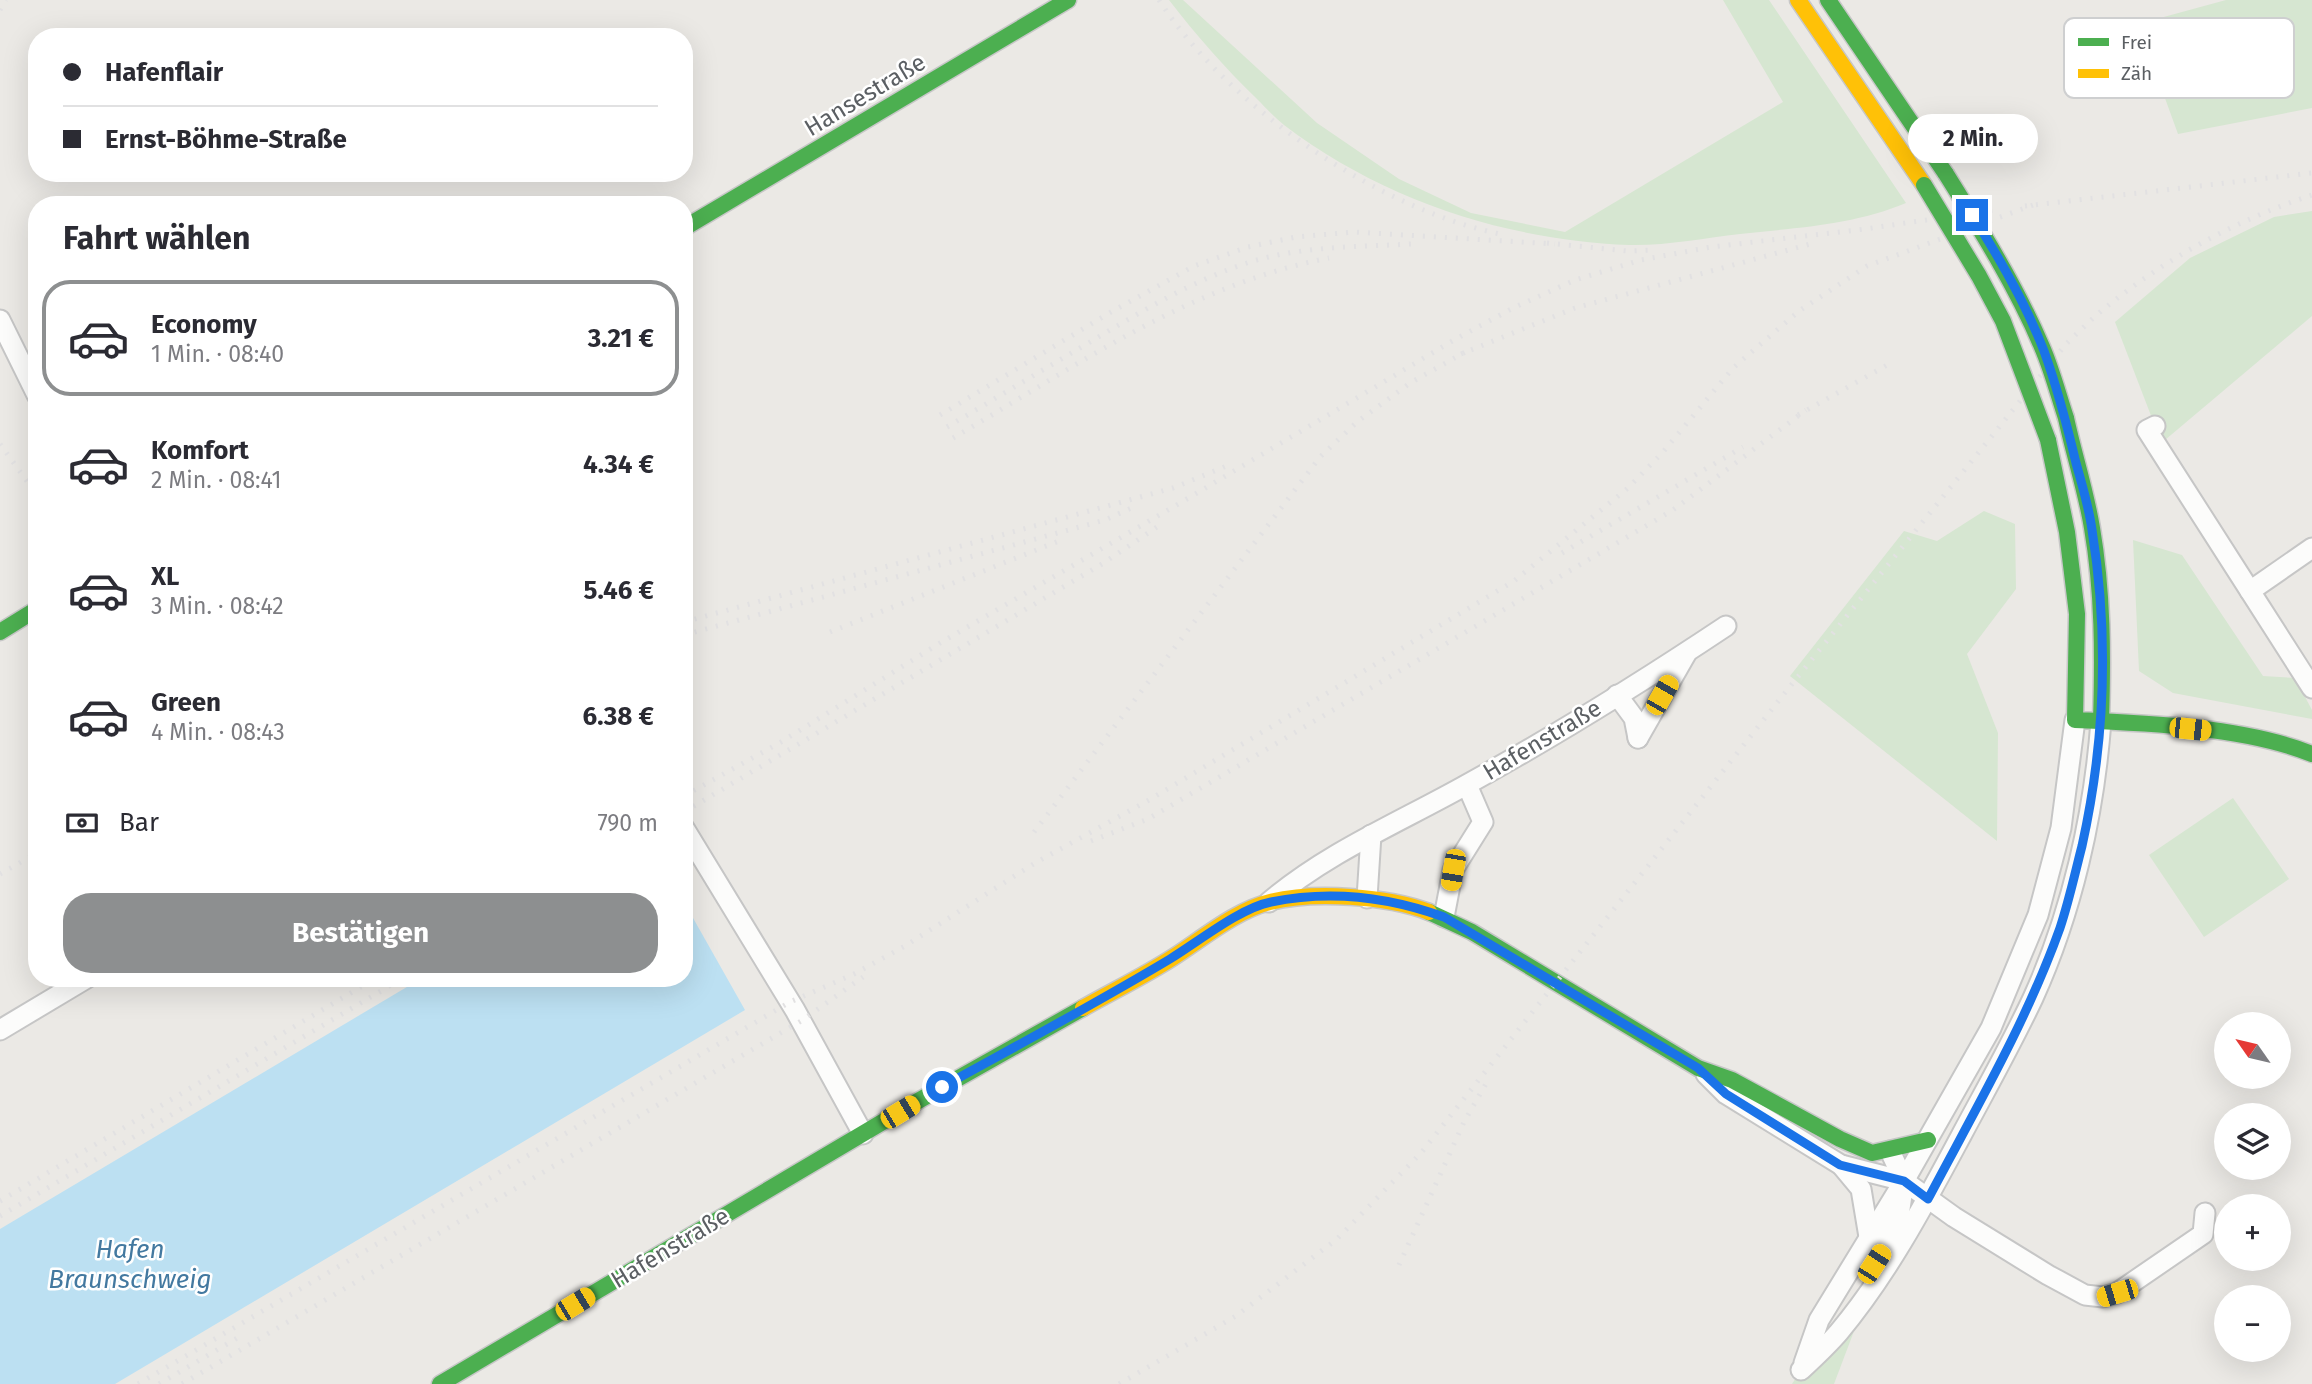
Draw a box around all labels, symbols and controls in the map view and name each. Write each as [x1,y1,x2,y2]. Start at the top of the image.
legend [2064,18,2294,98]
text: Frei [2121,31,2152,54]
street label: Hansestraße [799,48,931,142]
text: Hafenflair [105,57,223,88]
text: Zäh [2121,62,2152,85]
callout: 2 Min. [1907,114,2037,162]
text: Ernst-Böhme-Straße [105,124,347,155]
text: 2 Min. [1943,124,2003,152]
route end [1956,199,1988,231]
text: Fahrt wählen [63,219,250,257]
icon: car [67,307,130,370]
text: Economy [151,309,257,340]
text: 3.21 € [588,323,654,354]
text: 1 Min. · 08:40 [151,340,284,368]
icon: car [67,433,130,496]
text: Komfort [151,435,249,466]
text: 4.34 € [583,449,654,480]
text: 2 Min. · 08:41 [151,466,281,494]
icon: car [67,559,130,622]
text: XL [151,561,179,592]
text: 5.46 € [584,575,654,606]
text: 3 Min. · 08:42 [151,592,284,620]
car [1643,672,1682,718]
icon: car [67,685,130,748]
text: Green [151,687,221,718]
street label: Hafenstraße [1478,694,1606,786]
text: 6.38 € [583,701,654,732]
car [2169,716,2212,742]
text: 4 Min. · 08:43 [151,718,285,746]
icon: cash [63,804,101,842]
text: Bar [119,807,159,838]
text: 790 m [597,809,658,837]
car [1440,847,1467,893]
button: Bestätigen [63,893,658,973]
north arrow [2214,1012,2291,1088]
map controls [2214,1012,2291,1362]
route start [926,1071,958,1103]
car [877,1092,924,1132]
button: layers [2214,1103,2291,1180]
button: + [2214,1194,2291,1271]
street label: Hafenstraße [606,1202,734,1294]
water label: Hafen Braunschweig [48,1234,212,1295]
car [1854,1241,1895,1287]
car [2094,1277,2141,1309]
car [552,1284,599,1324]
button: − [2214,1285,2291,1362]

